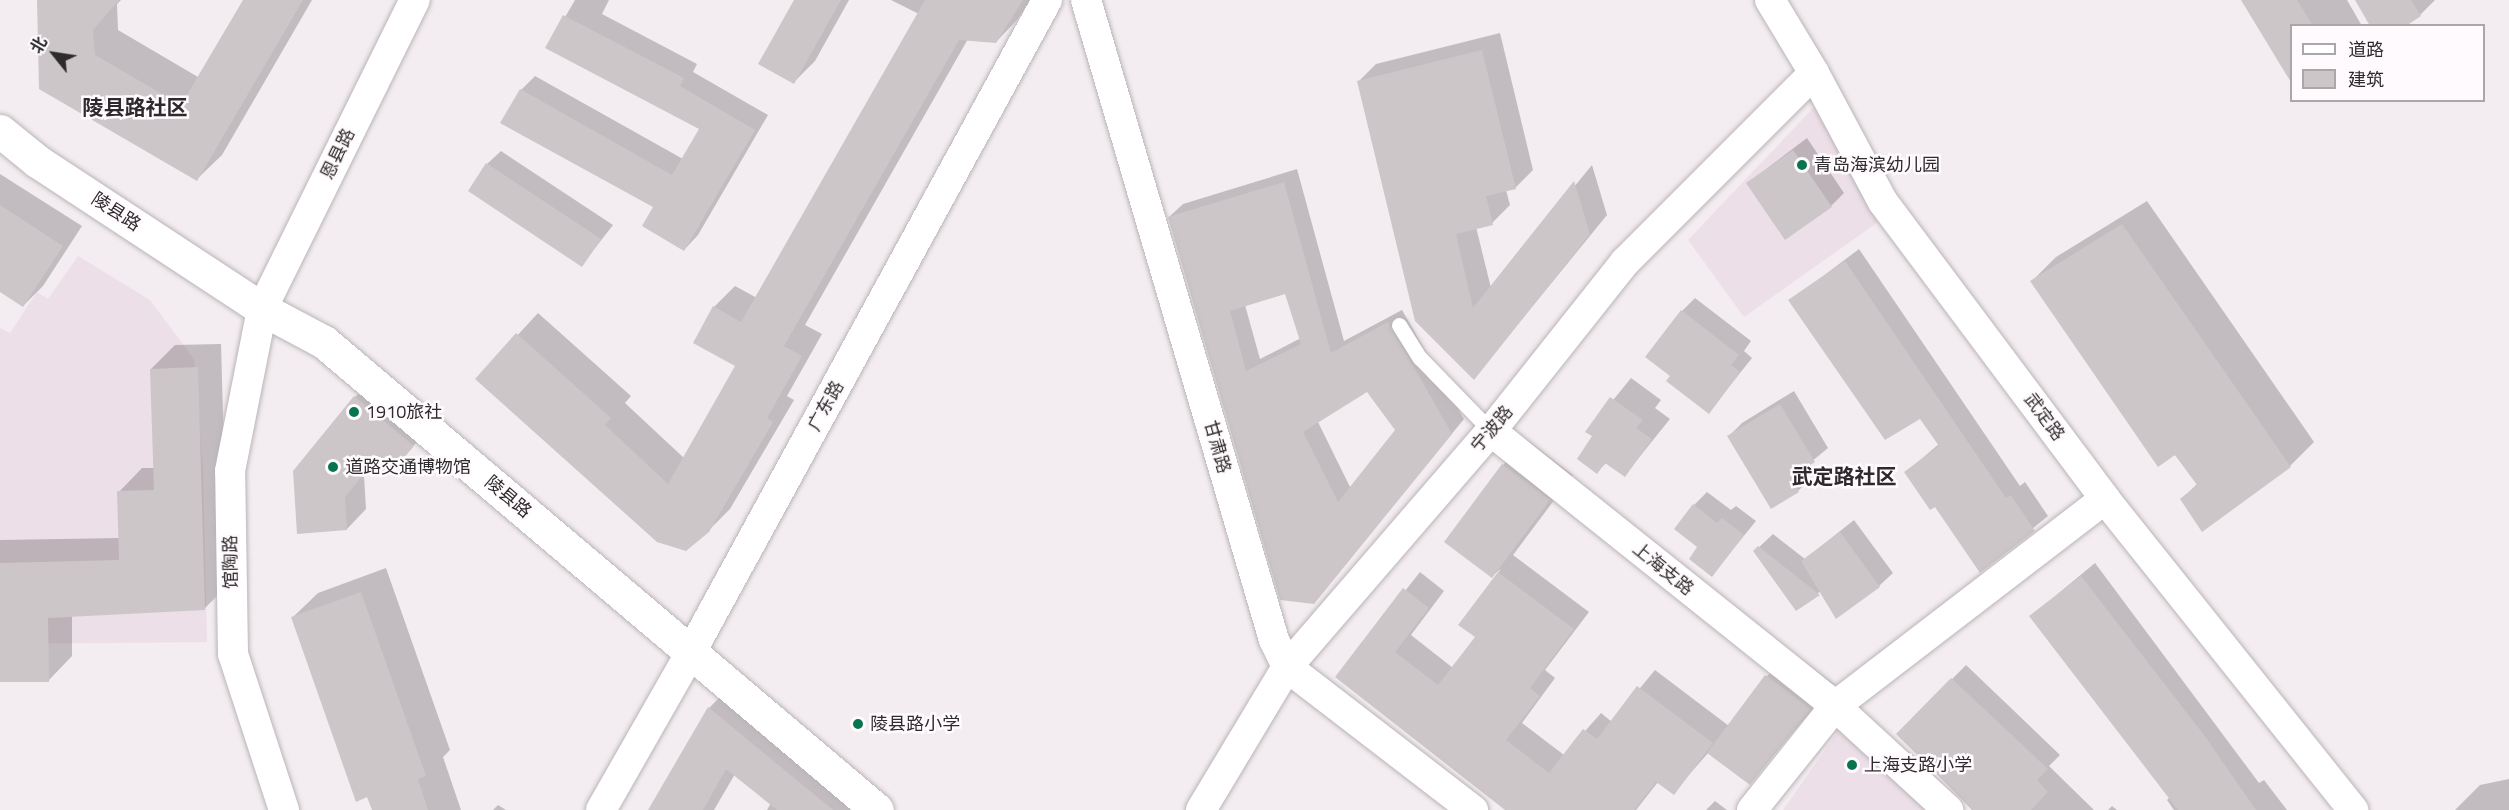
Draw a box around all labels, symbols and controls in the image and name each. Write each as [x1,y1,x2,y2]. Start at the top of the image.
north arrow [24,24,84,84]
legend [2290,24,2485,102]
text: 北 [24,32,53,58]
text: 道路 [2348,36,2384,63]
text: 建筑 [2348,66,2384,93]
district label: 陵县路社区 [83,94,187,120]
street label: 恩县路 [316,125,360,183]
place label: 青岛海滨幼儿园 [1814,154,1940,176]
marker: 青岛海滨幼儿园 [1795,158,1809,172]
street label: 陵县路 [87,188,145,236]
street label: 广东路 [803,377,849,435]
street label: 武定路 [2019,389,2069,445]
place label: 1910旅社 [366,401,442,423]
street label: 宁波路 [1466,401,1518,457]
marker: 1910旅社 [347,405,361,419]
street label: 甘肃路 [1199,418,1235,476]
place label: 道路交通博物馆 [345,456,471,478]
marker: 道路交通博物馆 [326,460,340,474]
district label: 武定路社区 [1792,463,1896,489]
street label: 陵县路 [480,471,536,523]
street label: 馆陶路 [220,535,242,589]
street label: 上海支路 [1628,538,1698,600]
place label: 陵县路小学 [870,713,960,735]
marker: 陵县路小学 [851,717,865,731]
place label: 上海支路小学 [1864,754,1972,776]
marker: 上海支路小学 [1845,758,1859,772]

